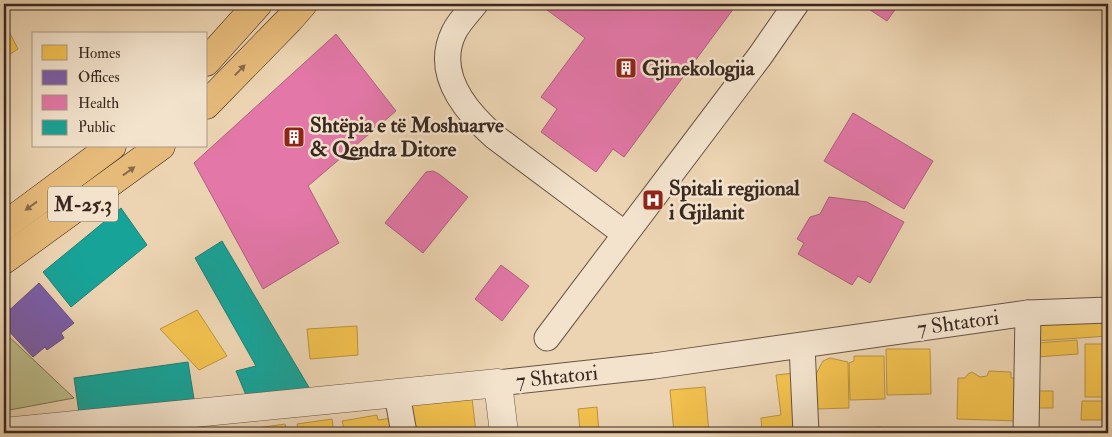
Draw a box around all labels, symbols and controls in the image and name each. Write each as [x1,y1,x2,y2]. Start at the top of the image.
legend [32,32,208,148]
text: Homes [78,44,120,63]
place label: Gjinekologjia [642,55,756,82]
building icon: Gjinekologjia [614,56,638,80]
one-way arrow [234,65,246,77]
text: Offices [78,68,120,87]
text: Health [78,94,119,113]
place label: Shtëpia e të Moshuarve & Qendra Ditore [310,112,504,163]
text: Public [78,118,116,137]
building icon: Shtëpia e të Moshuarve & Qendra Ditore [282,125,306,149]
one-way arrow [122,166,136,176]
place label: Spitali regjional i Gjilanit [668,175,800,226]
road number: M-25.3 [48,186,118,222]
hospital icon: Spitali regjional i Gjilanit [641,188,665,212]
one-way arrow [25,201,38,212]
street label: 7 Shtatori [915,304,1001,342]
street label: 7 Shtatori [515,359,600,395]

